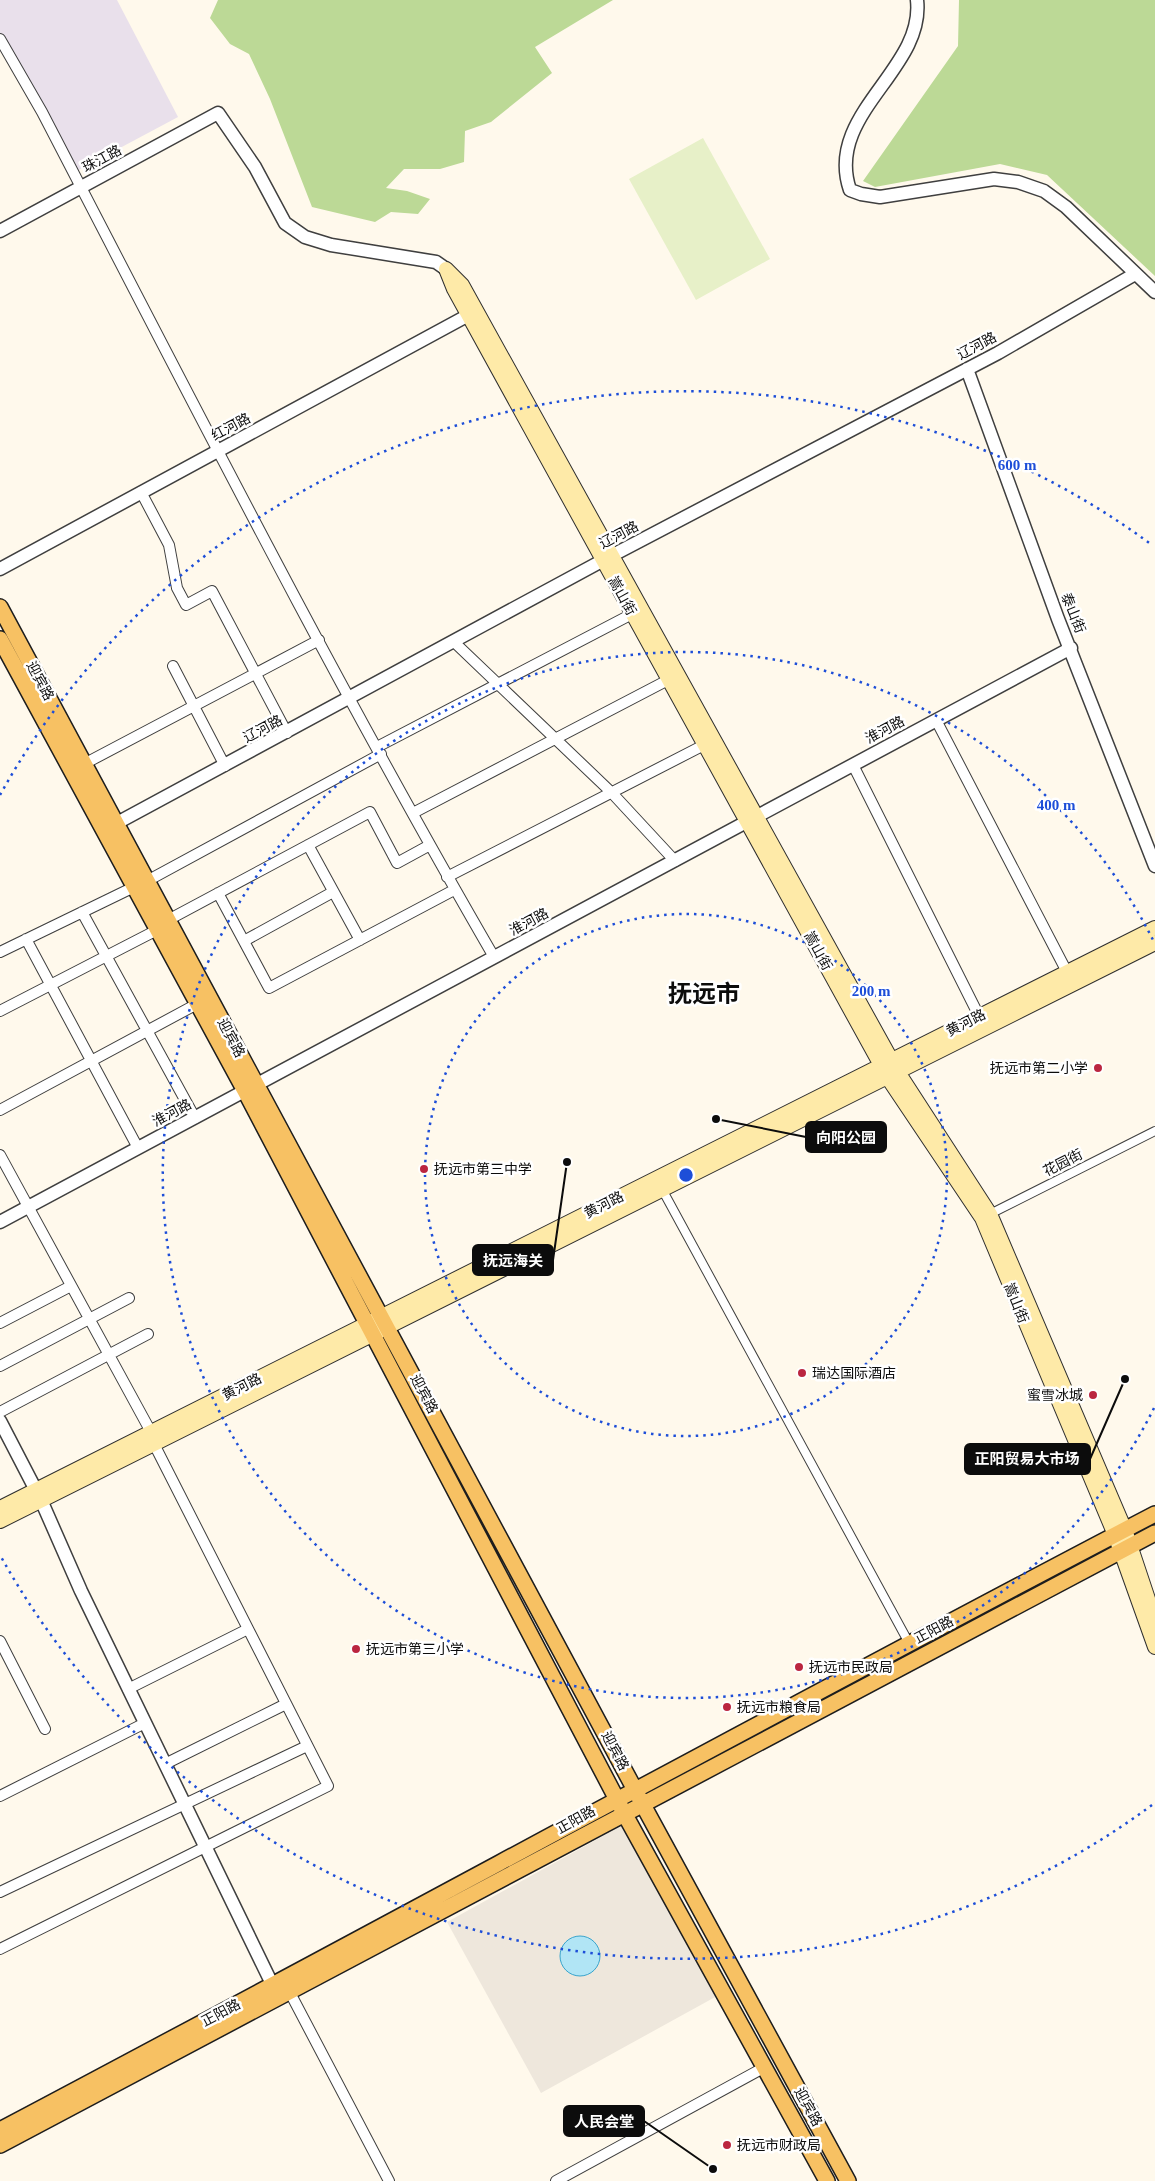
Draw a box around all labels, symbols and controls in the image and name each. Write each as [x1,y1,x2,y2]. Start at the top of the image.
street label: 珠江路 [80,143,124,175]
street label: 辽河路 [955,330,999,362]
street label: 红河路 [209,411,253,443]
text: 600 m [998,457,1037,473]
street label: 辽河路 [597,519,641,551]
street label: 嵩山街 [605,574,639,618]
street label: 泰山街 [1058,591,1088,635]
street label: 迎宾路 [24,659,56,703]
street label: 辽河路 [241,713,285,745]
street label: 淮河路 [863,714,907,746]
text: 400 m [1037,797,1076,813]
street label: 淮河路 [507,906,551,938]
street label: 嵩山街 [801,929,835,973]
district label: 抚远市 [668,981,740,1007]
text: 200 m [852,983,891,999]
street label: 黄河路 [944,1007,988,1039]
street label: 迎宾路 [215,1016,247,1060]
place label: 抚远市第二小学 [990,1060,1088,1076]
marker: 抚远市第二小学 [1092,1062,1104,1074]
street label: 淮河路 [150,1097,194,1129]
callout: 向阳公园 [806,1122,886,1152]
text: 向阳公园 [816,1130,876,1146]
street label: 花园街 [1041,1147,1085,1179]
place label: 抚远市第三中学 [434,1161,532,1177]
marker: 抚远市第三中学 [418,1163,430,1175]
centre of rings [677,1166,695,1184]
street label: 黄河路 [582,1189,626,1221]
callout: 抚远海关 [473,1245,553,1275]
text: 抚远海关 [483,1253,543,1269]
street label: 嵩山街 [1001,1281,1031,1325]
place label: 瑞达国际酒店 [812,1366,896,1381]
marker: 瑞达国际酒店 [796,1367,808,1379]
street label: 黄河路 [220,1371,264,1403]
street label: 迎宾路 [408,1372,440,1416]
place label: 蜜雪冰城 [1027,1388,1083,1403]
marker: 蜜雪冰城 [1087,1389,1099,1401]
callout: 正阳贸易大市场 [965,1444,1090,1474]
text: 正阳贸易大市场 [974,1451,1080,1467]
street label: 正阳路 [912,1614,956,1646]
place label: 抚远市第三小学 [366,1641,464,1657]
marker: 抚远市第三小学 [350,1643,362,1655]
place label: 抚远市民政局 [809,1660,893,1675]
marker: 抚远市民政局 [793,1661,805,1673]
place label: 抚远市粮食局 [737,1699,821,1715]
marker: 抚远市粮食局 [721,1701,733,1713]
street label: 迎宾路 [599,1729,631,1773]
street label: 正阳路 [554,1803,598,1837]
street label: 正阳路 [199,1997,243,2029]
street label: 迎宾路 [791,2085,825,2129]
callout: 人民会堂 [564,2106,644,2136]
text: 人民会堂 [574,2114,634,2130]
place label: 抚远市财政局 [737,2138,821,2153]
marker: 抚远市财政局 [721,2139,733,2151]

